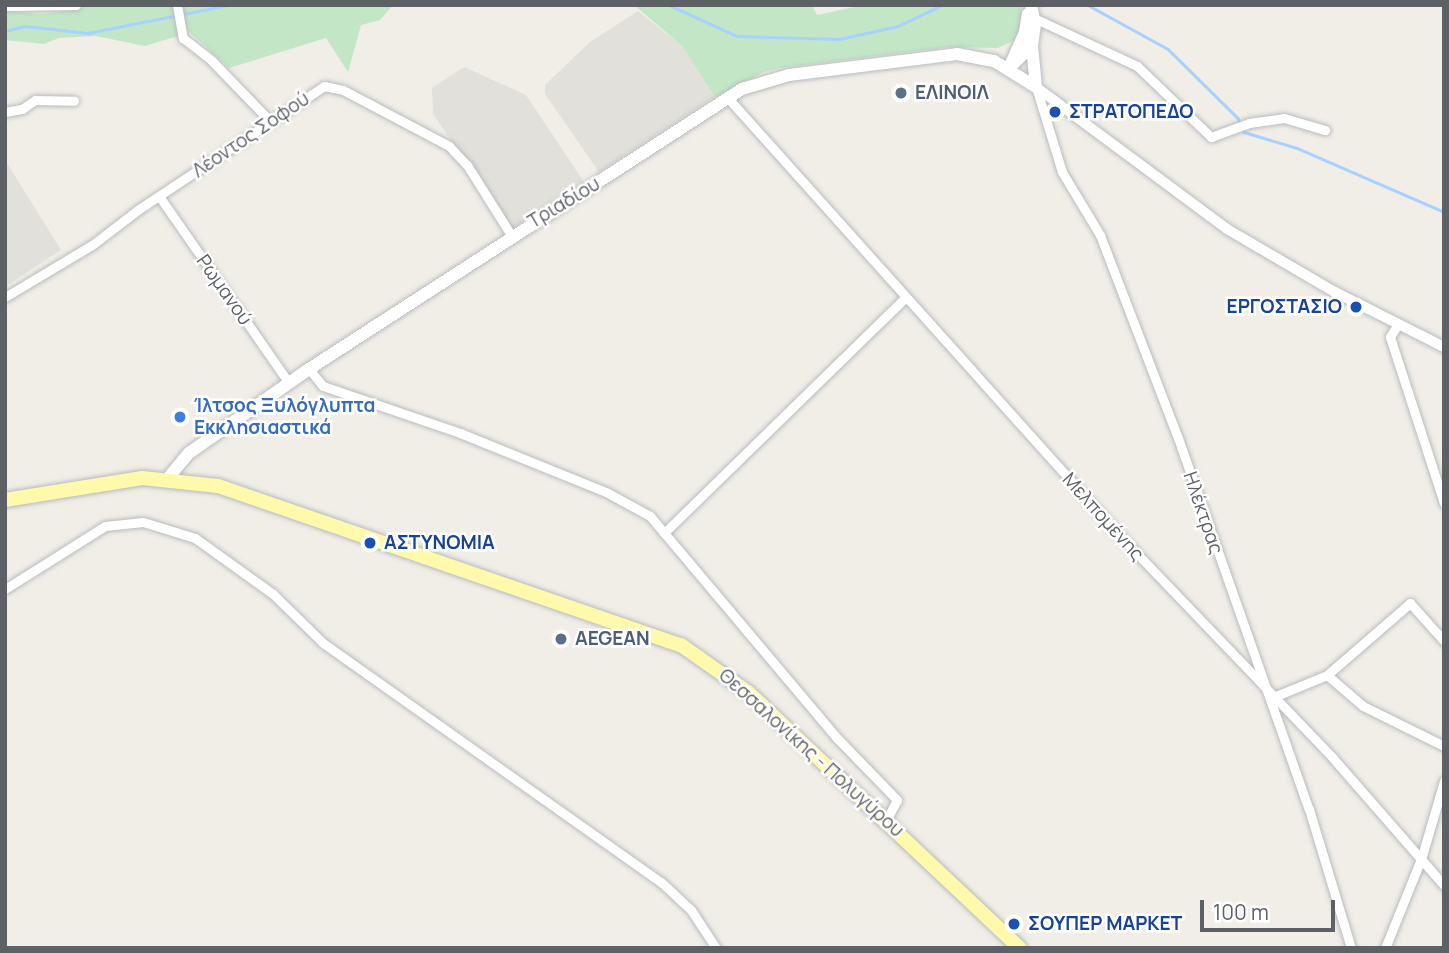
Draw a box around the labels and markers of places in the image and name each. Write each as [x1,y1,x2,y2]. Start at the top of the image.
place label: ΕΛΙΝΟΙΛ [915,82,989,104]
marker: ΕΛΙΝΟΙΛ [893,85,909,101]
place label: ΣΤΡΑΤΟΠΕΔΟ [1069,101,1194,123]
marker: ΣΤΡΑΤΟΠΕΔΟ [1047,104,1063,120]
place label: ΕΡΓΟΣΤΑΣΙΟ [1227,296,1342,318]
marker: ΕΡΓΟΣΤΑΣΙΟ [1348,299,1364,315]
place label: Ίλτσος Ξυλόγλυπτα Εκκλησιαστικά [194,395,376,439]
marker: Ίλτσος Ξυλόγλυπτα Εκκλησιαστικά [172,409,188,425]
place label: ΑΣΤΥΝΟΜΙΑ [384,532,495,554]
marker: ΑΣΤΥΝΟΜΙΑ [362,535,378,551]
place label: AEGEAN [575,628,650,650]
marker: AEGEAN [553,631,569,647]
place label: ΣΟΥΠΕΡ ΜΑΡΚΕΤ [1028,913,1182,935]
marker: ΣΟΥΠΕΡ ΜΑΡΚΕΤ [1006,916,1022,932]

